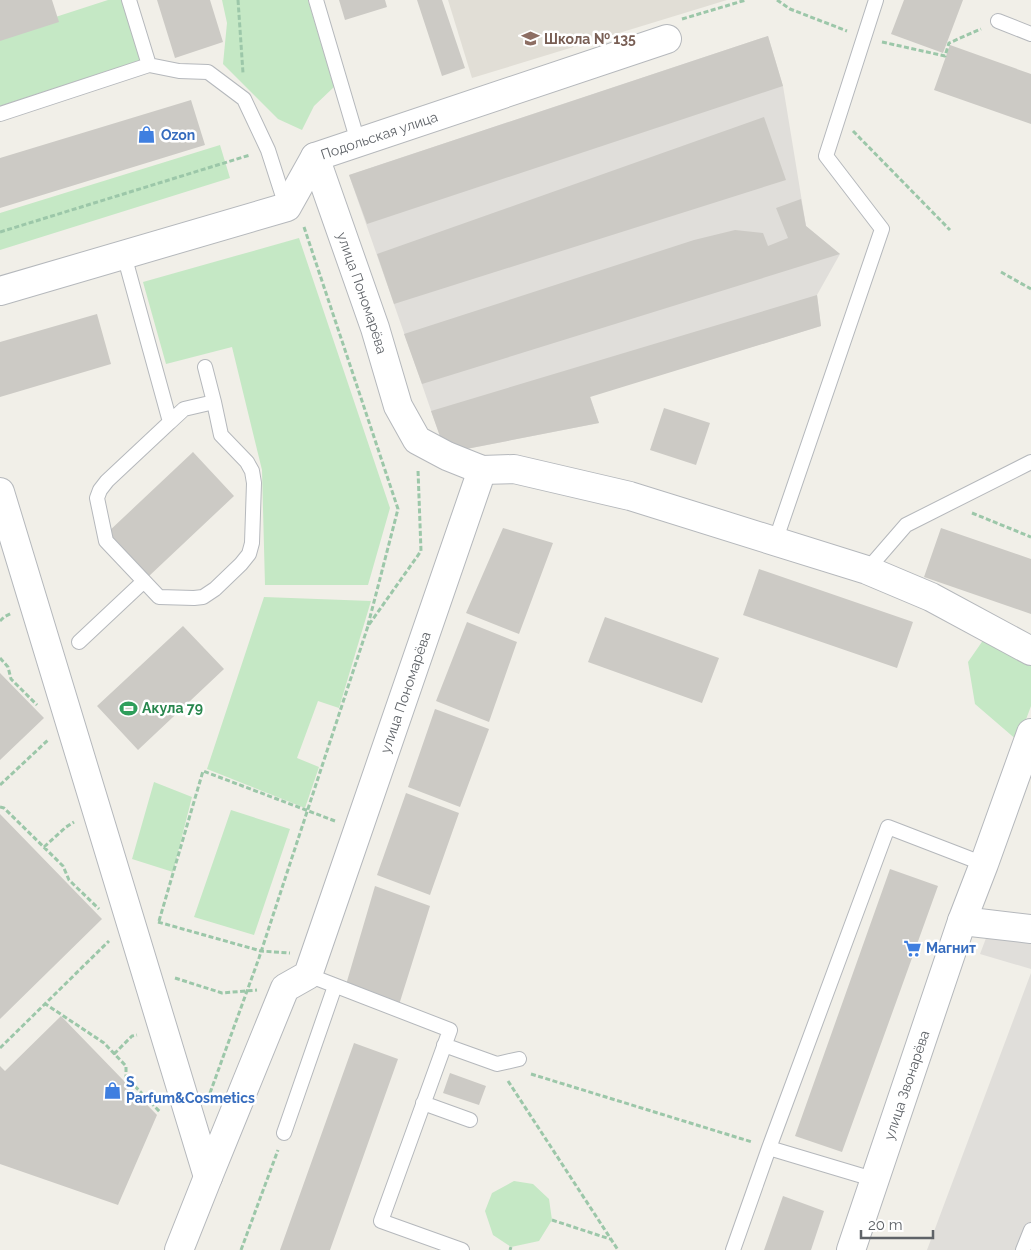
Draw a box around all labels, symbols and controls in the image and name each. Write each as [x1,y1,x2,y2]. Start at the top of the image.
school or university icon: Школа № 135 [520,29,540,49]
place label: Школа № 135 [544,31,636,47]
street label: Подольская улица [319,108,440,163]
shop icon: Ozon [137,125,157,145]
place label: Ozon [161,127,195,143]
street label: улица Пономарёва [334,230,390,356]
street label: улица Пономарёва [377,629,434,755]
sports icon: Акула 79 [118,698,138,718]
place label: Акула 79 [142,700,203,716]
supermarket icon: Магнит [902,938,922,958]
place label: Магнит [926,940,976,956]
street label: улица Звонарёва [881,1028,933,1142]
place label: S Parfum&Cosmetics [126,1074,255,1106]
shop icon: S Parfum&Cosmetics [102,1080,122,1100]
scale bar [861,1208,934,1240]
text: 20 m [868,1216,903,1234]

